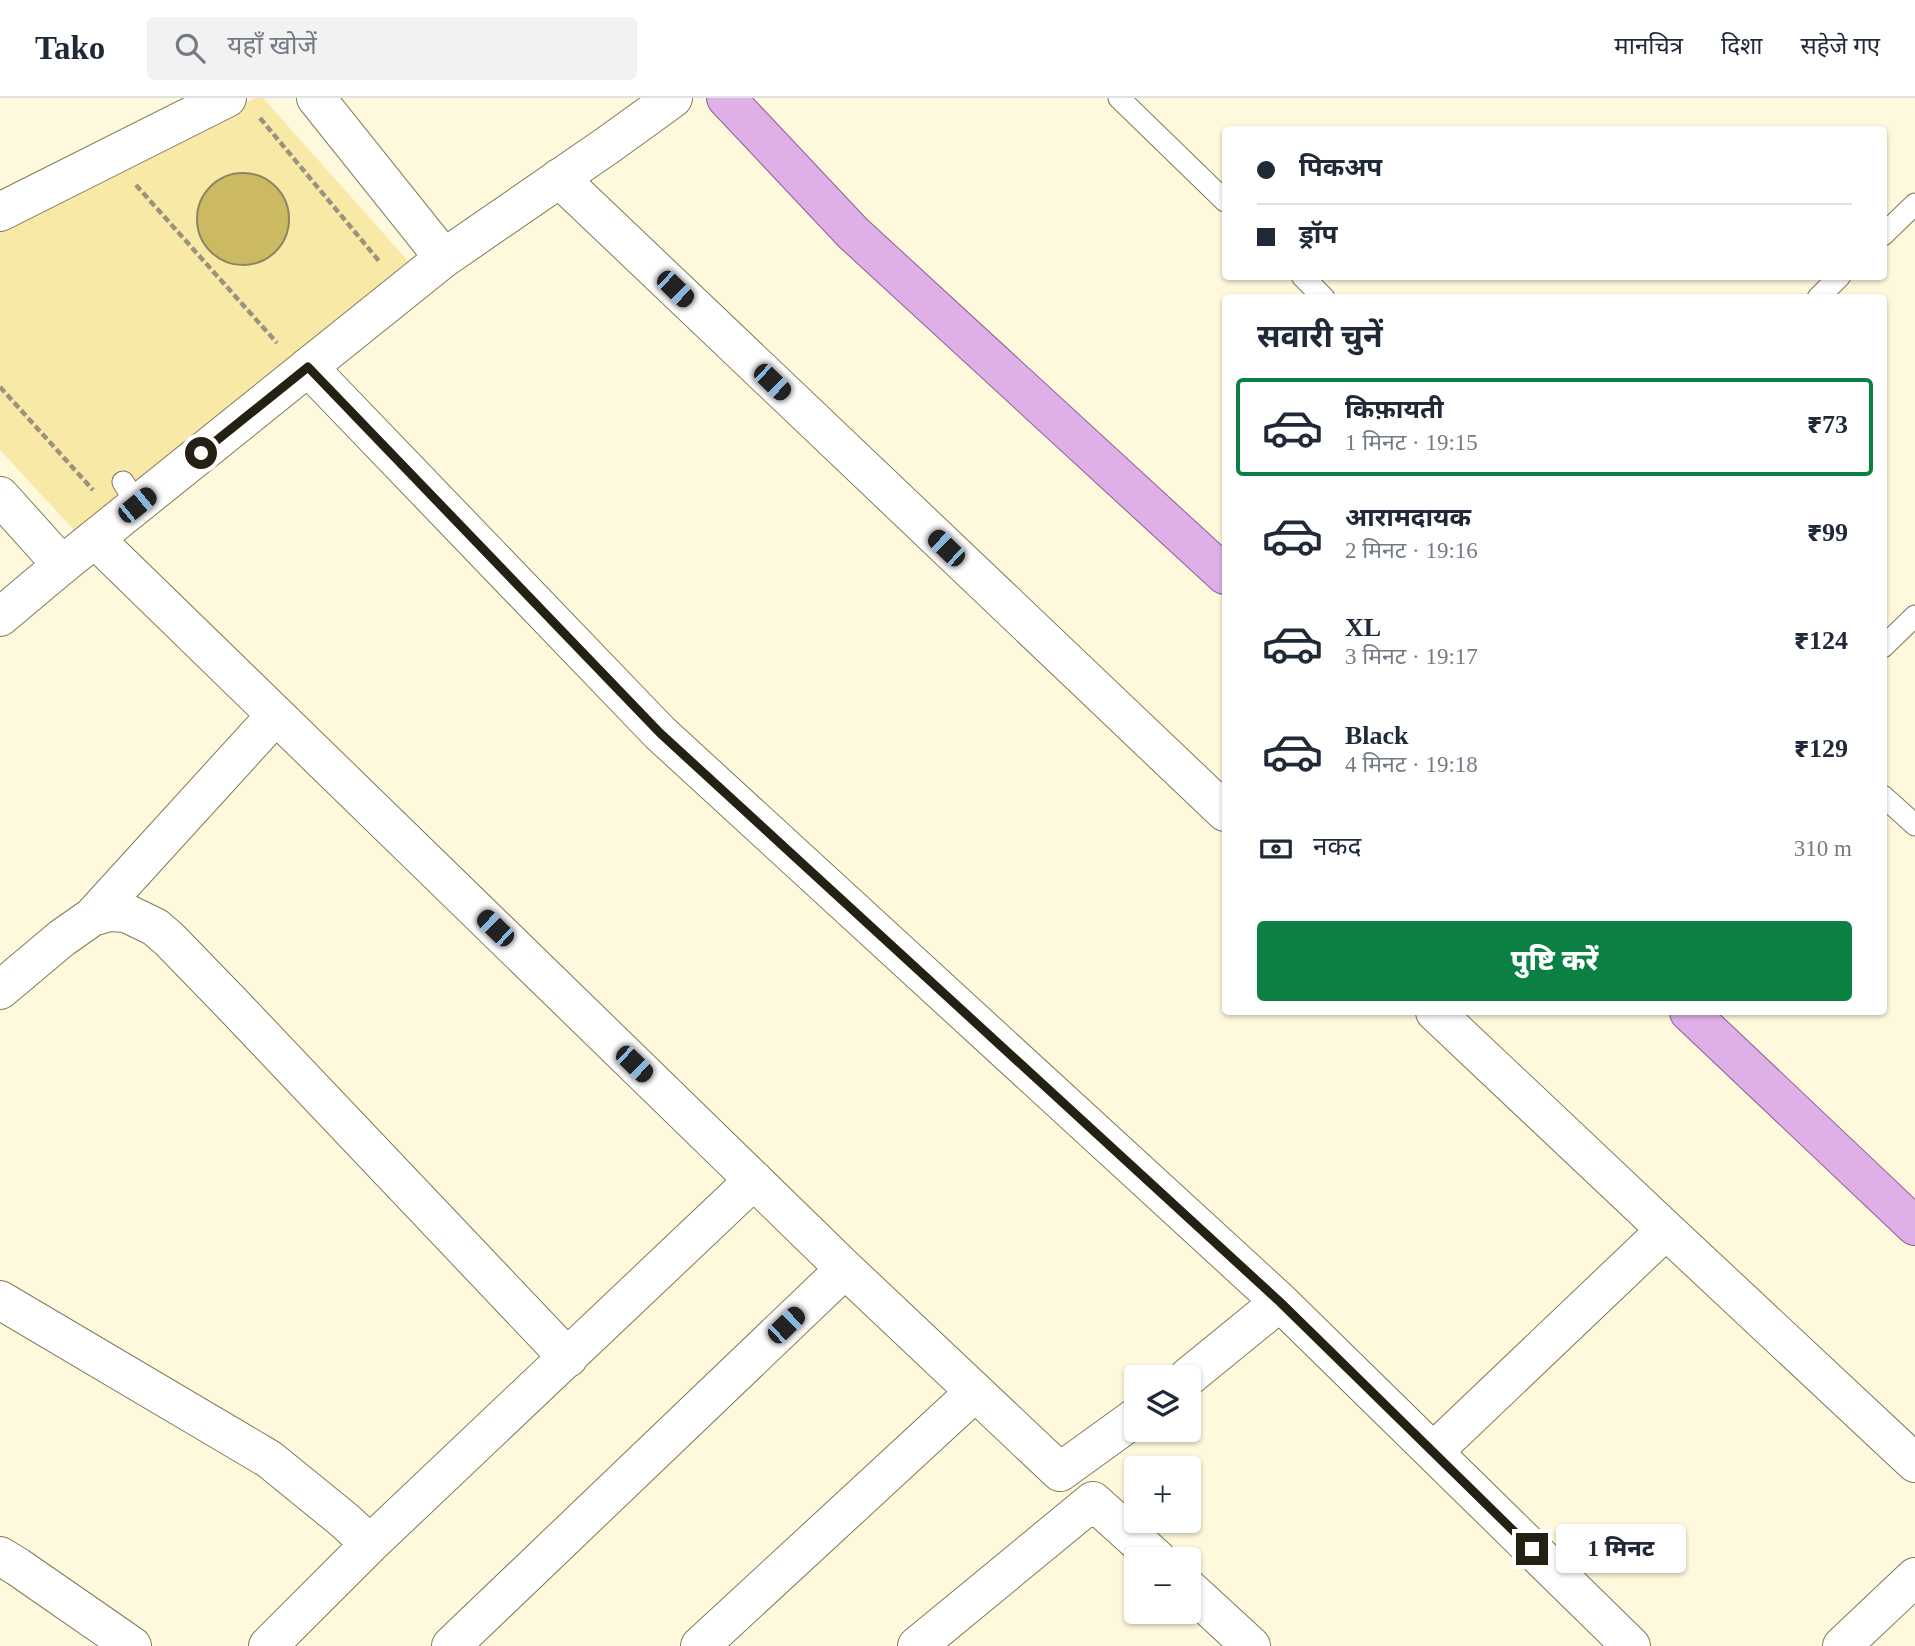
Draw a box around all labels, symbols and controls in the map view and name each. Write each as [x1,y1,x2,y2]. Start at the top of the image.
search box [147,17,637,80]
icon: search [171,29,209,67]
text: Tako [35,30,105,66]
text: यहाँ खोजें [227,31,317,60]
text: मानचित्र [1614,33,1683,59]
text: दिशा [1721,33,1762,59]
text: सहेजे गए [1800,33,1880,59]
text: पिकअप [1299,153,1382,182]
text: ड्रॉप [1299,220,1337,249]
car [653,267,698,311]
text: सवारी चुनें [1257,318,1383,354]
car [750,360,795,404]
text: किफ़ायती [1345,395,1444,424]
icon: car [1261,396,1324,459]
text: ₹73 [1807,410,1848,439]
text: 1 मिनट · 19:15 [1345,430,1478,455]
route start [185,437,217,469]
car [115,484,160,526]
text: आरामदायक [1345,503,1471,532]
icon: car [1261,504,1324,567]
text: ₹99 [1807,518,1848,547]
car [924,526,969,570]
text: 2 मिनट · 19:16 [1345,538,1478,563]
icon: car [1261,612,1324,675]
text: XL [1345,613,1381,642]
text: ₹124 [1794,626,1848,655]
text: 3 मिनट · 19:17 [1345,644,1478,669]
icon: car [1261,720,1324,783]
text: Black [1345,721,1409,750]
text: ₹129 [1794,734,1848,763]
text: 4 मिनट · 19:18 [1345,752,1478,777]
icon: cash [1257,830,1295,868]
text: नकद [1313,832,1361,861]
text: 310 m [1794,836,1852,861]
car [473,906,518,950]
button: पुष्टि करें [1257,921,1852,1001]
car [612,1042,657,1086]
car [764,1303,809,1347]
map controls [1124,1365,1201,1624]
button: layers [1124,1365,1201,1442]
button: + [1124,1456,1201,1533]
callout: 1 मिनट [1556,1524,1686,1574]
route end [1516,1533,1548,1565]
text: 1 मिनट [1588,1536,1654,1561]
button: − [1124,1547,1201,1624]

